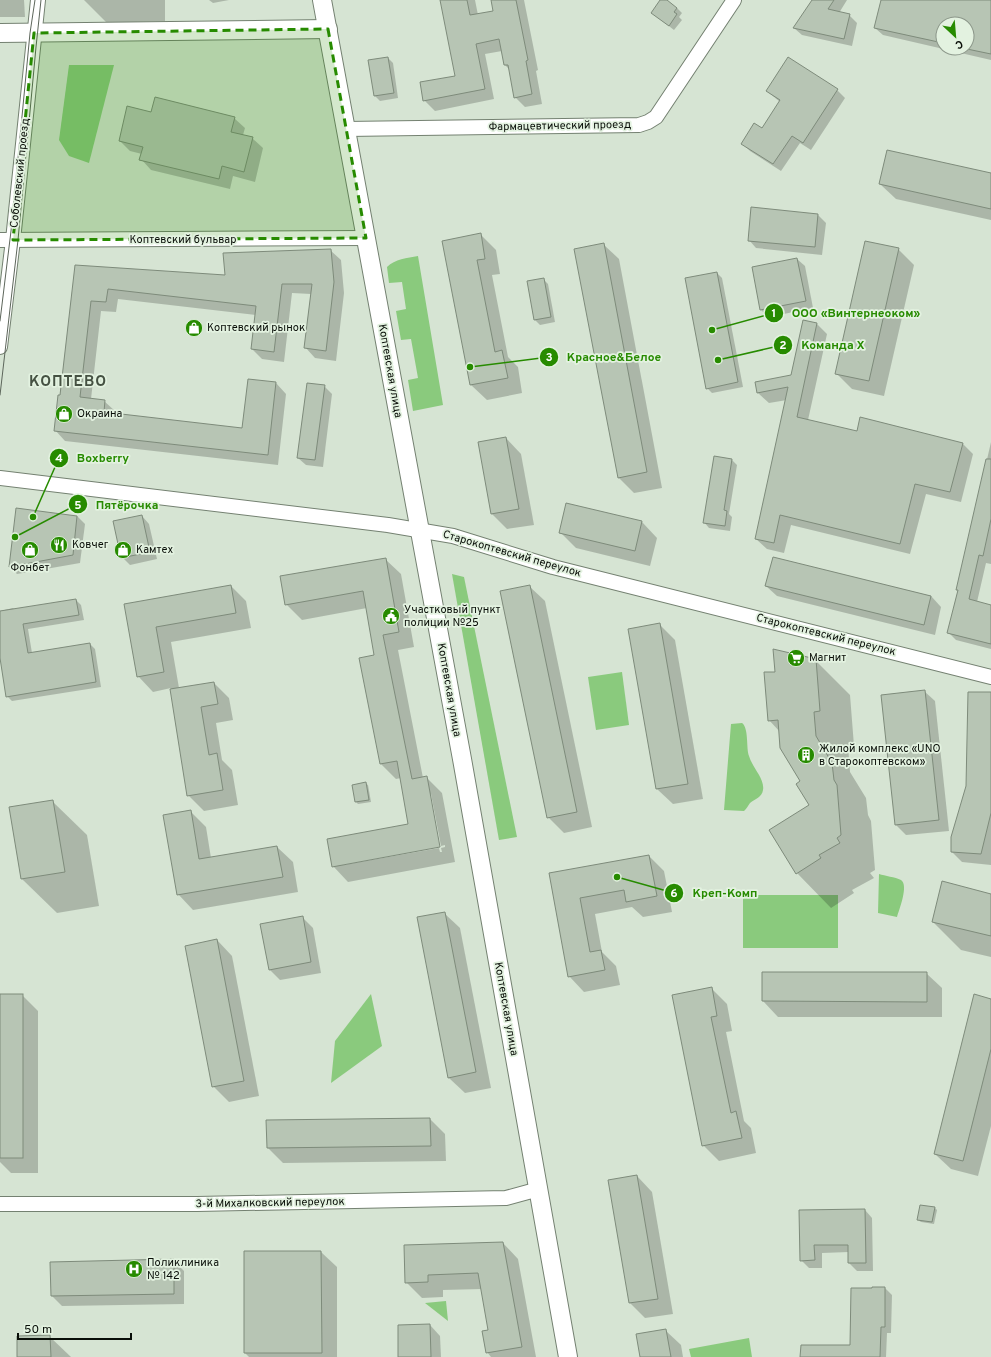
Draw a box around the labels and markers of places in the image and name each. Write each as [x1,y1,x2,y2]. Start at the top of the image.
callout: ООО «Винтернеоком» [764,301,929,325]
shop icon: Коптевский рынок [184,318,204,338]
place label: Коптевский рынок [207,321,305,335]
callout: Команда Х [773,333,873,357]
callout: Красное&Белое [539,345,669,369]
shop icon: Окраина [54,404,74,424]
place label: Окраина [77,407,123,421]
callout: Boxberry [49,446,137,470]
callout: Пятёрочка [68,492,166,516]
restaurant icon: Ковчег [49,535,69,555]
place label: Ковчег [72,538,109,552]
shop icon: Фонбет [20,540,40,560]
shop icon: Камтех [113,540,133,560]
place label: Камтех [136,543,173,557]
place label: Фонбет [11,561,49,575]
place label: Участковый пункт полиции №25 [404,603,501,630]
public building icon: Участковый пункт полиции №25 [381,606,401,626]
supermarket icon: Магнит [786,648,806,668]
place label: Магнит [809,651,846,665]
place label: Жилой комплекс «UNO в Старокоптевском» [819,742,940,769]
building icon: Жилой комплекс «UNO в Старокоптевском» [796,745,816,765]
callout: Креп-Комп [664,881,765,905]
place label: Поликлиника № 142 [147,1256,219,1283]
hospital icon: Поликлиника № 142 [124,1259,144,1279]

